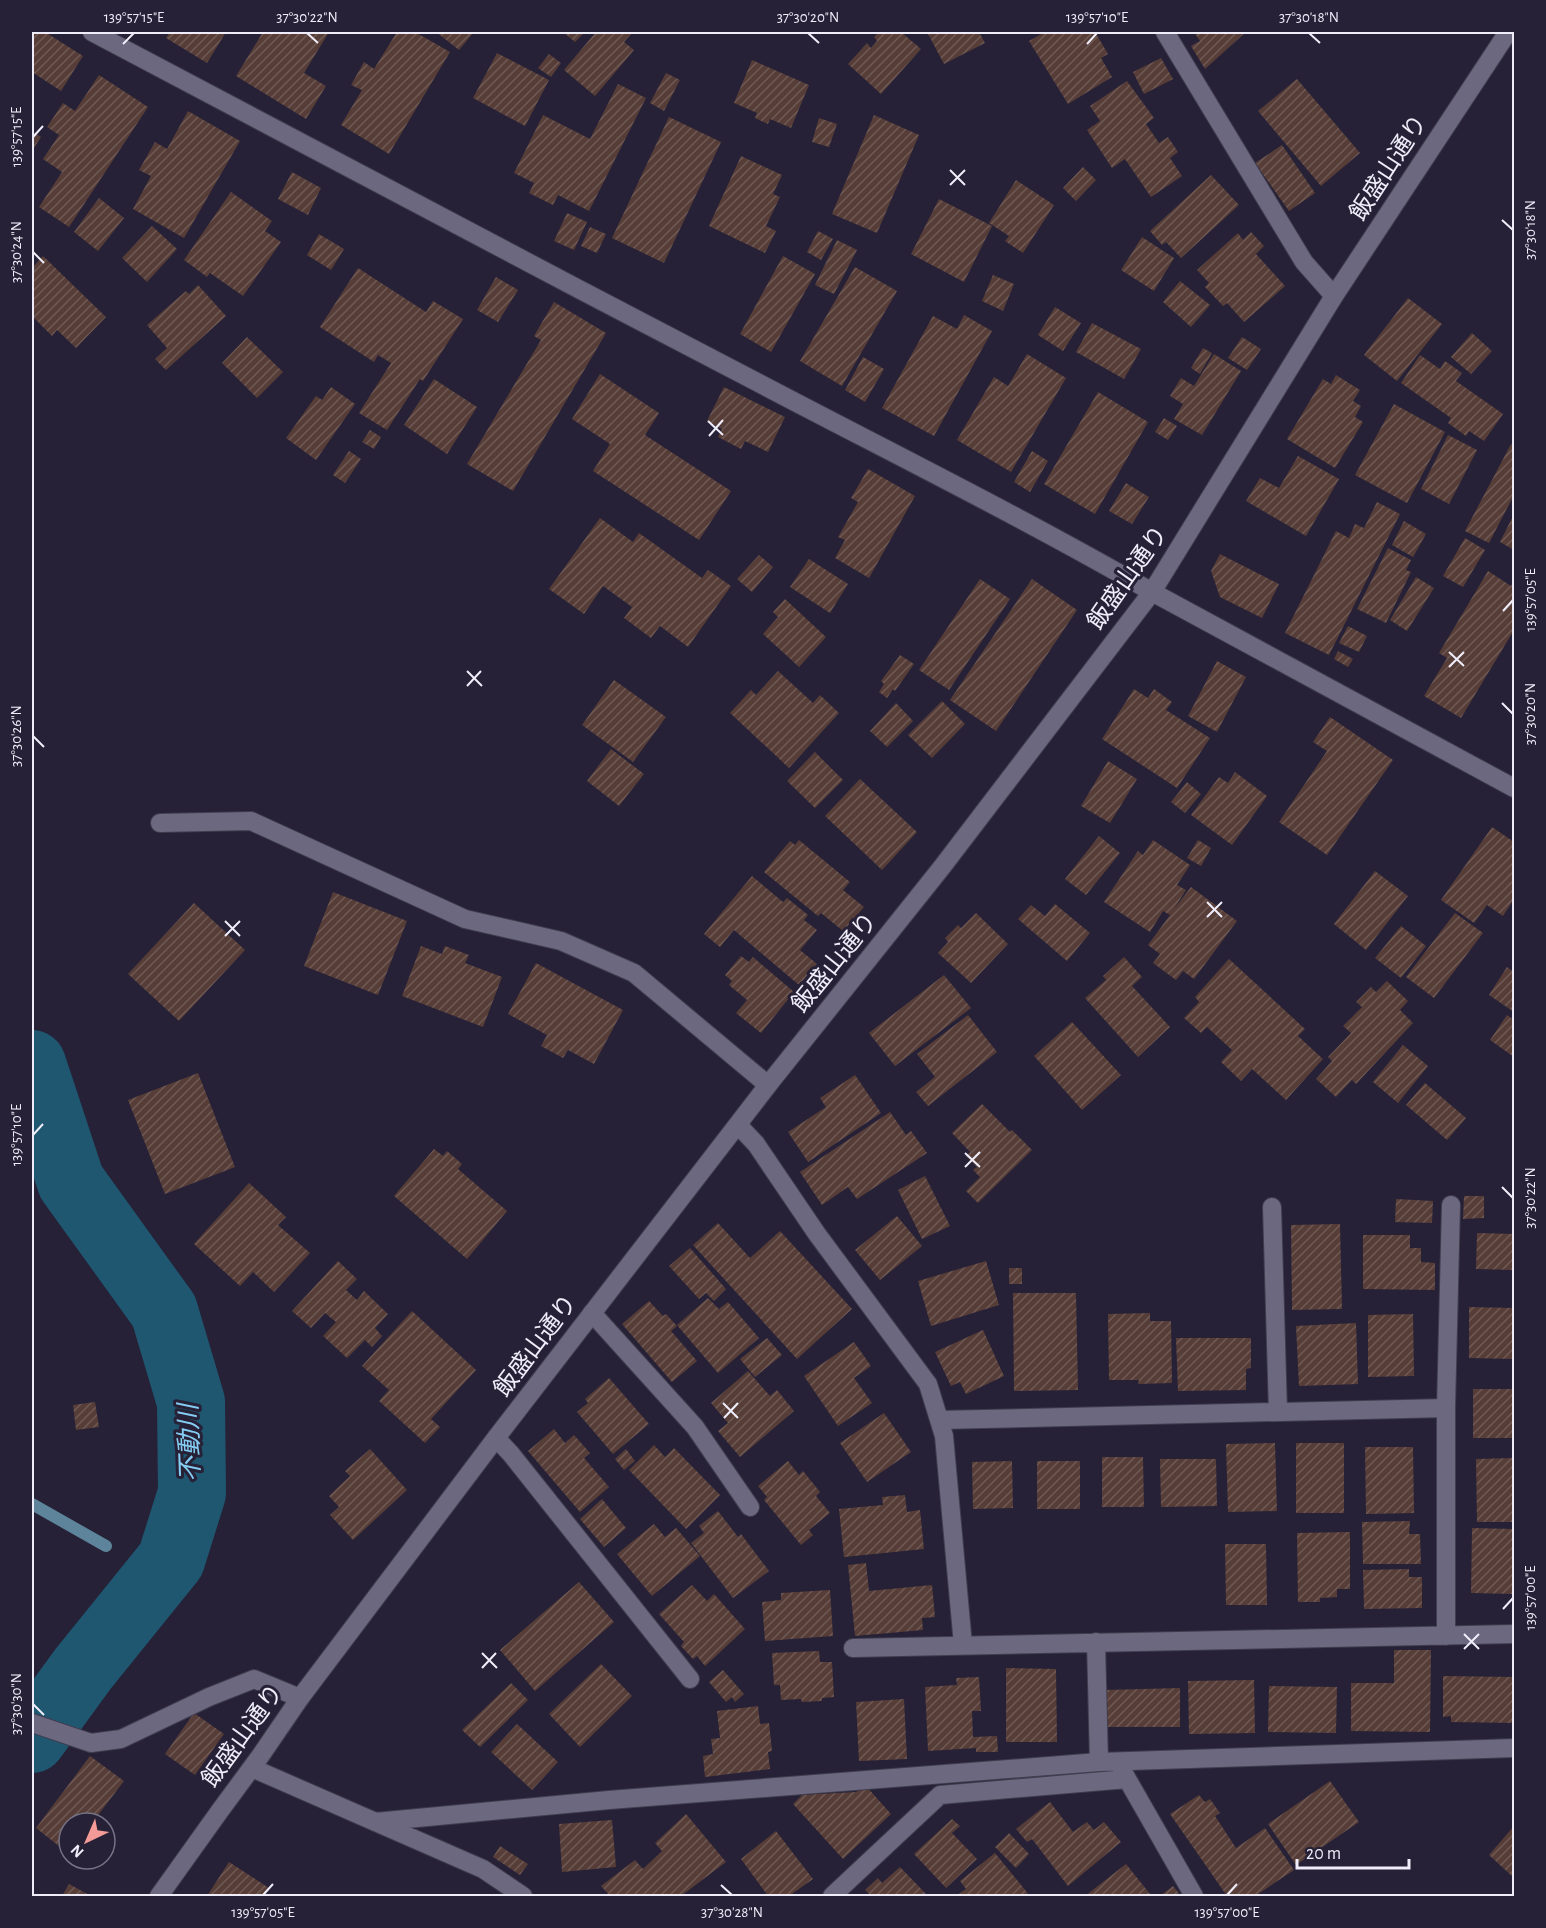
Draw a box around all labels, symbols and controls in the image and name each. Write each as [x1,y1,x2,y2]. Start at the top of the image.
text: 139°57'15"E [104,10,164,25]
text: 37°30'22"N [276,10,338,25]
text: 37°30'20"N [777,10,839,25]
text: 139°57'10"E [1066,10,1128,25]
text: 37°30'18"N [1279,10,1339,25]
text: 139°57'15"E [9,107,24,167]
street label: 飯盛山通り [1345,110,1432,225]
text: 37°30'18"N [1523,200,1538,260]
text: 37°30'24"N [9,221,24,283]
street label: 飯盛山通り [1082,521,1172,634]
text: 139°57'05"E [1523,568,1538,632]
text: 37°30'20"N [1523,683,1538,745]
text: 37°30'26"N [9,705,24,767]
street label: 飯盛山通り [786,908,882,1017]
text: 139°57'10"E [9,1104,24,1166]
text: 37°30'22"N [1523,1167,1538,1229]
street label: 飯盛山通り [489,1290,582,1401]
water label: 不動川 [175,1401,204,1482]
text: 139°57'00"E [1523,1565,1538,1631]
text: 37°30'30"N [9,1673,24,1735]
street label: 飯盛山通り [196,1679,288,1792]
north arrow [57,1811,117,1871]
scale bar [1297,1832,1410,1870]
text: N [68,1841,87,1861]
text: 20 m [1306,1845,1341,1863]
text: 139°57'05"E [231,1905,295,1920]
text: 37°30'28"N [701,1905,763,1920]
text: 139°57'00"E [1194,1905,1260,1920]

